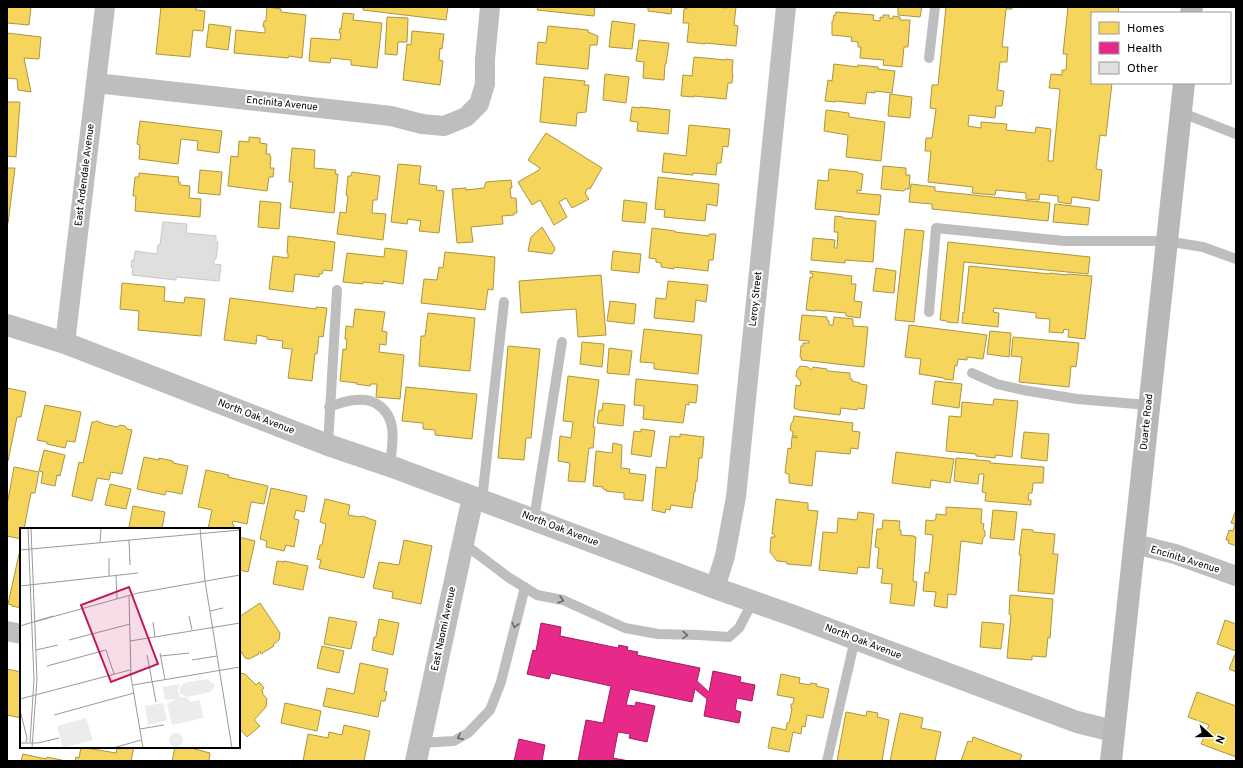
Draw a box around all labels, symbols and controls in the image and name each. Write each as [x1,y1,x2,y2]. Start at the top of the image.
legend [1091,12,1231,84]
text: Homes [1127,21,1164,37]
text: Health [1127,41,1162,57]
text: Other [1127,61,1159,77]
street label: Encinita Avenue [246,94,318,114]
street label: East Ardendale Avenue [72,123,98,227]
street label: Leroy Street [747,271,765,327]
street label: Duarte Road [1138,393,1156,451]
street label: North Oak Avenue [216,396,296,438]
street label: North Oak Avenue [520,508,600,550]
inset map [20,528,240,748]
street label: Encinita Avenue [1149,543,1221,577]
street label: East Naomi Avenue [429,586,459,672]
one-way arrow [557,595,564,604]
street label: North Oak Avenue [823,621,903,663]
one-way arrow [512,622,520,628]
one-way arrow [682,630,688,639]
north arrow [1191,716,1231,756]
one-way arrow [457,733,464,740]
text: N [1211,733,1227,745]

